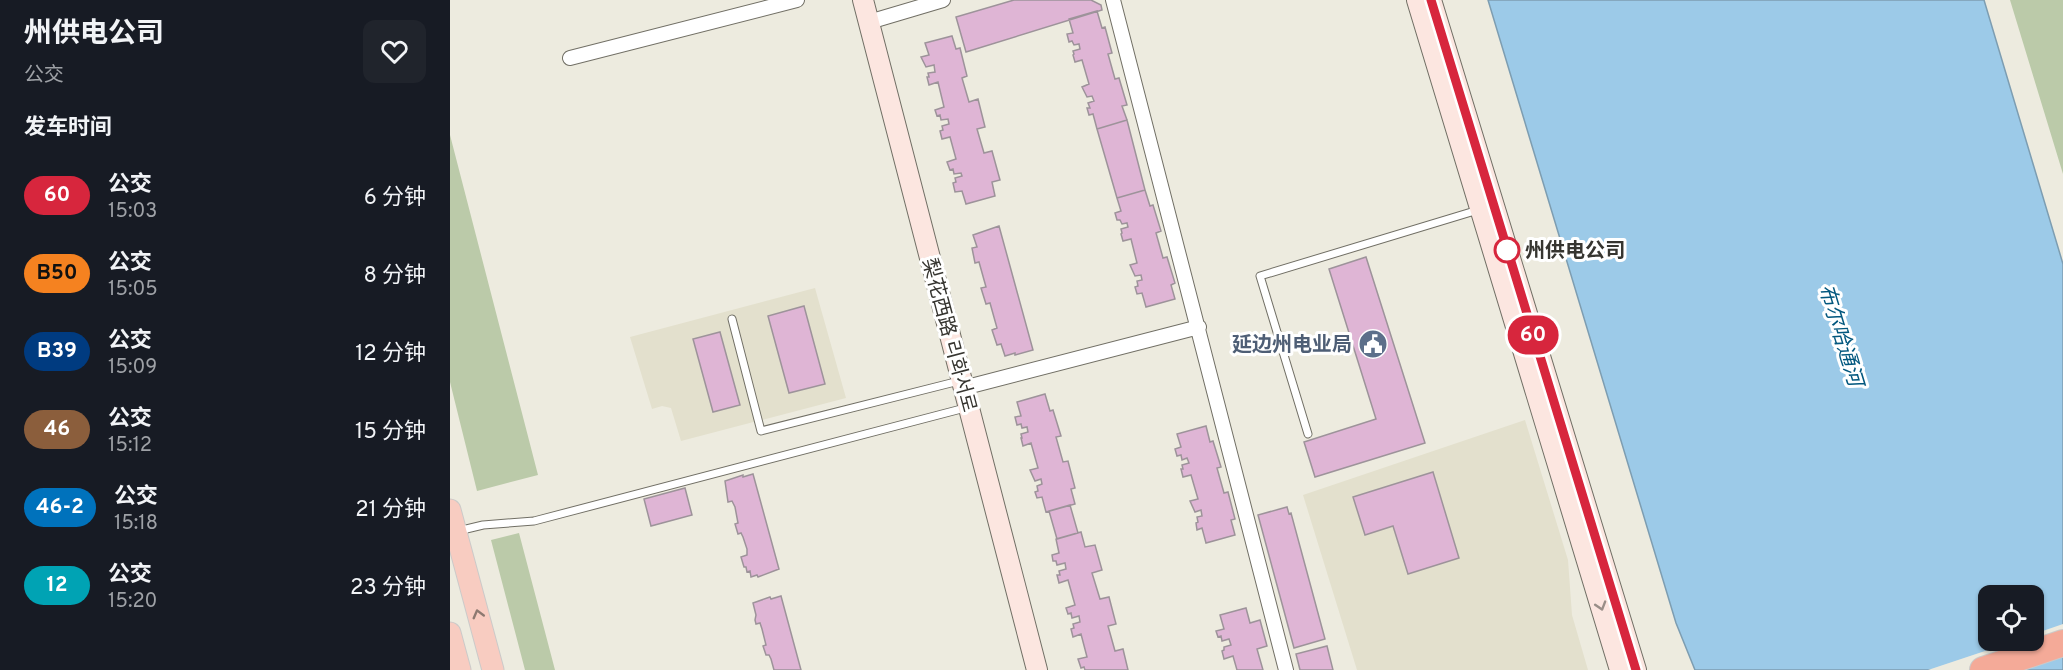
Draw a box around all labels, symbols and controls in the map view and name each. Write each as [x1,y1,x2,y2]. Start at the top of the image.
text: 州供电公司 [24,17,164,53]
button: heart [363,20,426,83]
text: 公交 [24,63,64,89]
text: 发车时间 [24,115,112,142]
text: 公交 [108,172,152,199]
text: 60 [44,182,70,209]
text: 6 分钟 [364,185,426,212]
text: 15:03 [108,199,157,225]
marker: 州供电公司 [1494,237,1520,263]
place label: 州供电公司 [1525,239,1625,265]
text: 公交 [108,250,152,277]
street label: 梨花西路 리화서로 [915,256,981,415]
text: B50 [36,260,78,287]
text: 8 分钟 [363,263,426,290]
text: 15:05 [108,277,158,303]
water label: 布尔哈通河 [1811,281,1869,393]
line badge: 60 [1506,316,1560,354]
text: 60 [1520,322,1546,349]
text: 公交 [108,328,152,355]
public building icon: 延边州电业局 [1357,328,1389,360]
place label: 延边州电业局 [1232,333,1352,359]
text: B39 [37,338,77,365]
text: 12 分钟 [355,341,426,368]
text: 15:09 [108,355,157,381]
text: 公交 [108,406,152,433]
text: 46 [44,416,70,443]
text: 15 分钟 [355,419,426,446]
text: 15:12 [108,433,152,459]
text: 公交 [114,484,158,511]
text: 46-2 [36,494,84,521]
text: 21 分钟 [355,497,426,524]
text: 15:18 [114,511,158,537]
text: 公交 [108,562,152,589]
text: 12 [46,572,68,599]
text: 23 分钟 [350,575,426,602]
map controls [1978,585,2044,651]
button: locate [1978,585,2044,651]
text: 15:20 [108,589,157,615]
one-way arrow [1594,601,1606,611]
one-way arrow [473,609,485,619]

